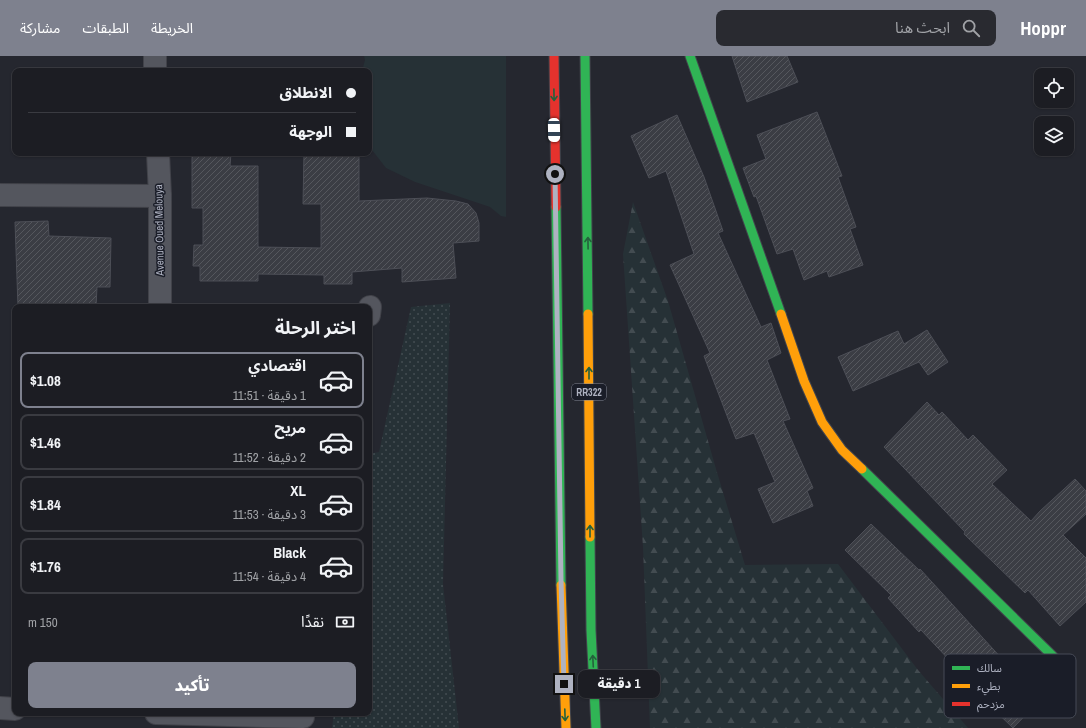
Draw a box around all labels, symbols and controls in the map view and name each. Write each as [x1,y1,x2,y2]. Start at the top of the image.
search box [716,10,996,46]
text: Hoppr [1020,15,1066,41]
text: ابحث هنا [895,17,950,38]
icon: search [960,17,982,39]
text: مشاركة [20,19,60,37]
text: الطبقات [82,19,129,37]
text: الخريطة [151,19,193,37]
map controls [1034,68,1074,156]
button: locate [1034,68,1074,108]
text: الانطلاق [280,82,332,103]
one-way arrow [550,88,558,101]
button: layers [1034,116,1074,156]
car [548,118,560,142]
text: الوجهة [289,121,332,142]
route start [546,165,564,183]
street label: Avenue Oued Melouya [151,184,167,277]
one-way arrow [584,237,591,250]
text: اختر الرحلة [275,315,356,340]
text: اقتصادي [248,355,306,376]
icon: car [318,362,354,398]
one-way arrow [585,367,593,380]
text: $1.08 [30,370,61,391]
road number: RR322 [572,384,606,400]
text: 1 دقيقة · 11:51 [233,387,306,404]
text: مريح [274,417,306,438]
icon: car [318,424,354,460]
text: $1.46 [30,432,61,453]
text: 2 دقيقة · 11:52 [233,449,306,466]
text: XL [290,480,306,501]
icon: car [318,486,354,522]
text: $1.84 [30,494,61,515]
text: 3 دقيقة · 11:53 [233,506,306,523]
one-way arrow [586,525,594,538]
text: Black [273,542,306,563]
icon: car [318,548,354,584]
text: $1.76 [30,556,61,577]
text: 4 دقيقة · 11:54 [233,568,306,585]
text: نقدًا [301,611,324,632]
icon: cash [334,611,356,633]
text: 150 m [28,614,58,631]
legend [944,654,1076,718]
one-way arrow [589,655,596,668]
text: سالك [977,661,1002,675]
button: تأكيد [28,662,356,708]
callout: 1 دقيقة [578,670,660,698]
route end [555,675,573,693]
text: 1 دقيقة [598,675,640,692]
text: بطيء [977,679,1000,696]
text: مزدحم [977,697,1005,713]
one-way arrow [561,708,569,721]

